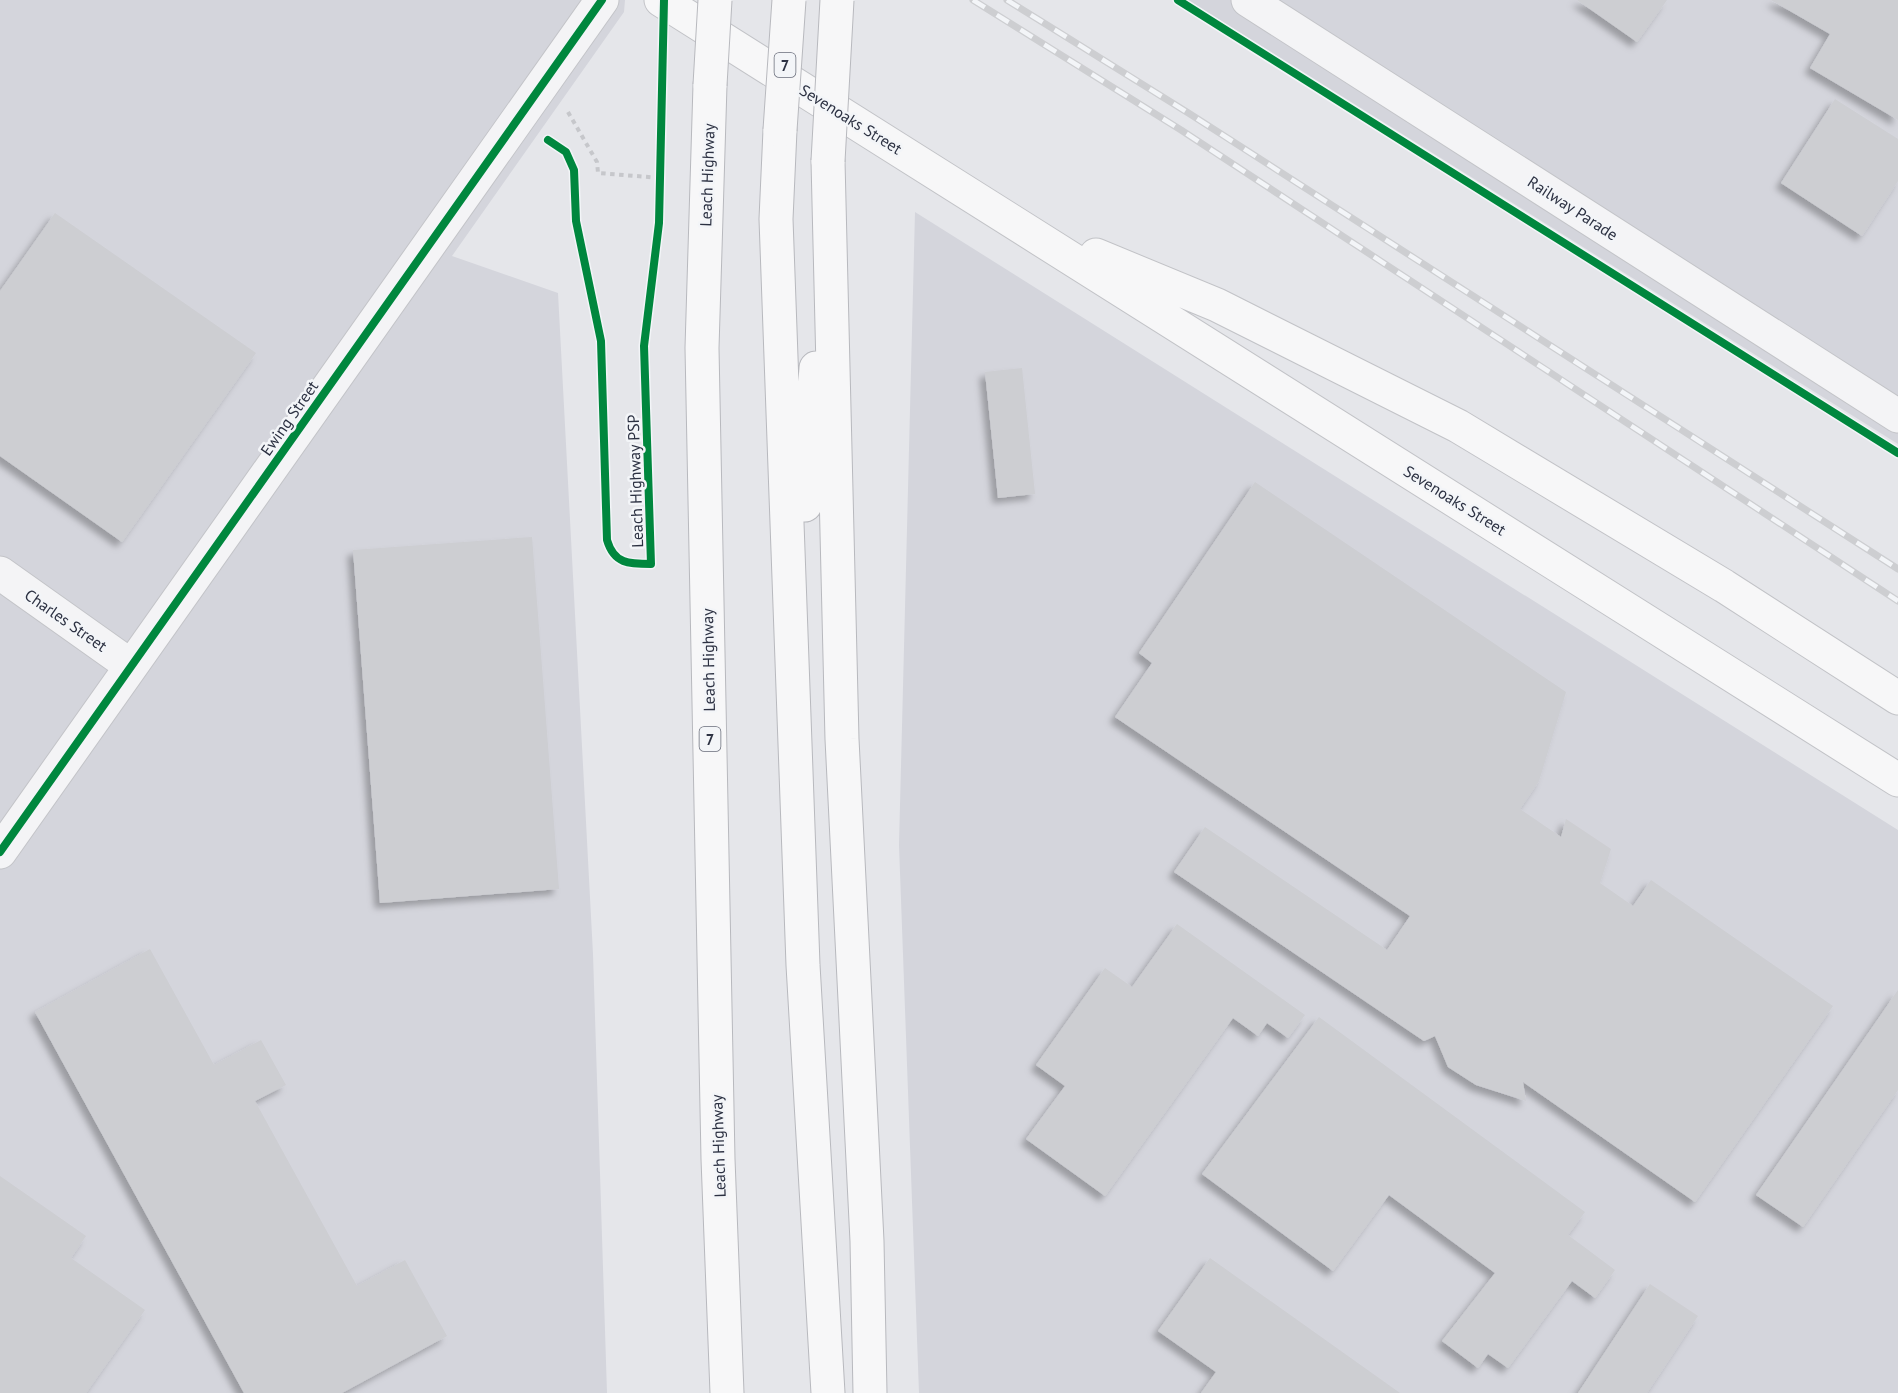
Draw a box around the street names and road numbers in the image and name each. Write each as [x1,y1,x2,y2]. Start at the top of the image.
road number: 7 [774,53,796,77]
street label: Sevenoaks Street [796,80,906,159]
street label: Leach Highway [695,123,719,227]
street label: Railway Parade [1524,171,1622,245]
street label: Ewing Street [256,376,323,459]
street label: Leach Highway PSP [623,414,647,548]
street label: Sevenoaks Street [1400,461,1510,540]
street label: Charles Street [21,584,112,656]
street label: Leach Highway [697,608,719,712]
road number: 7 [700,727,720,751]
street label: Leach Highway [706,1094,730,1198]

